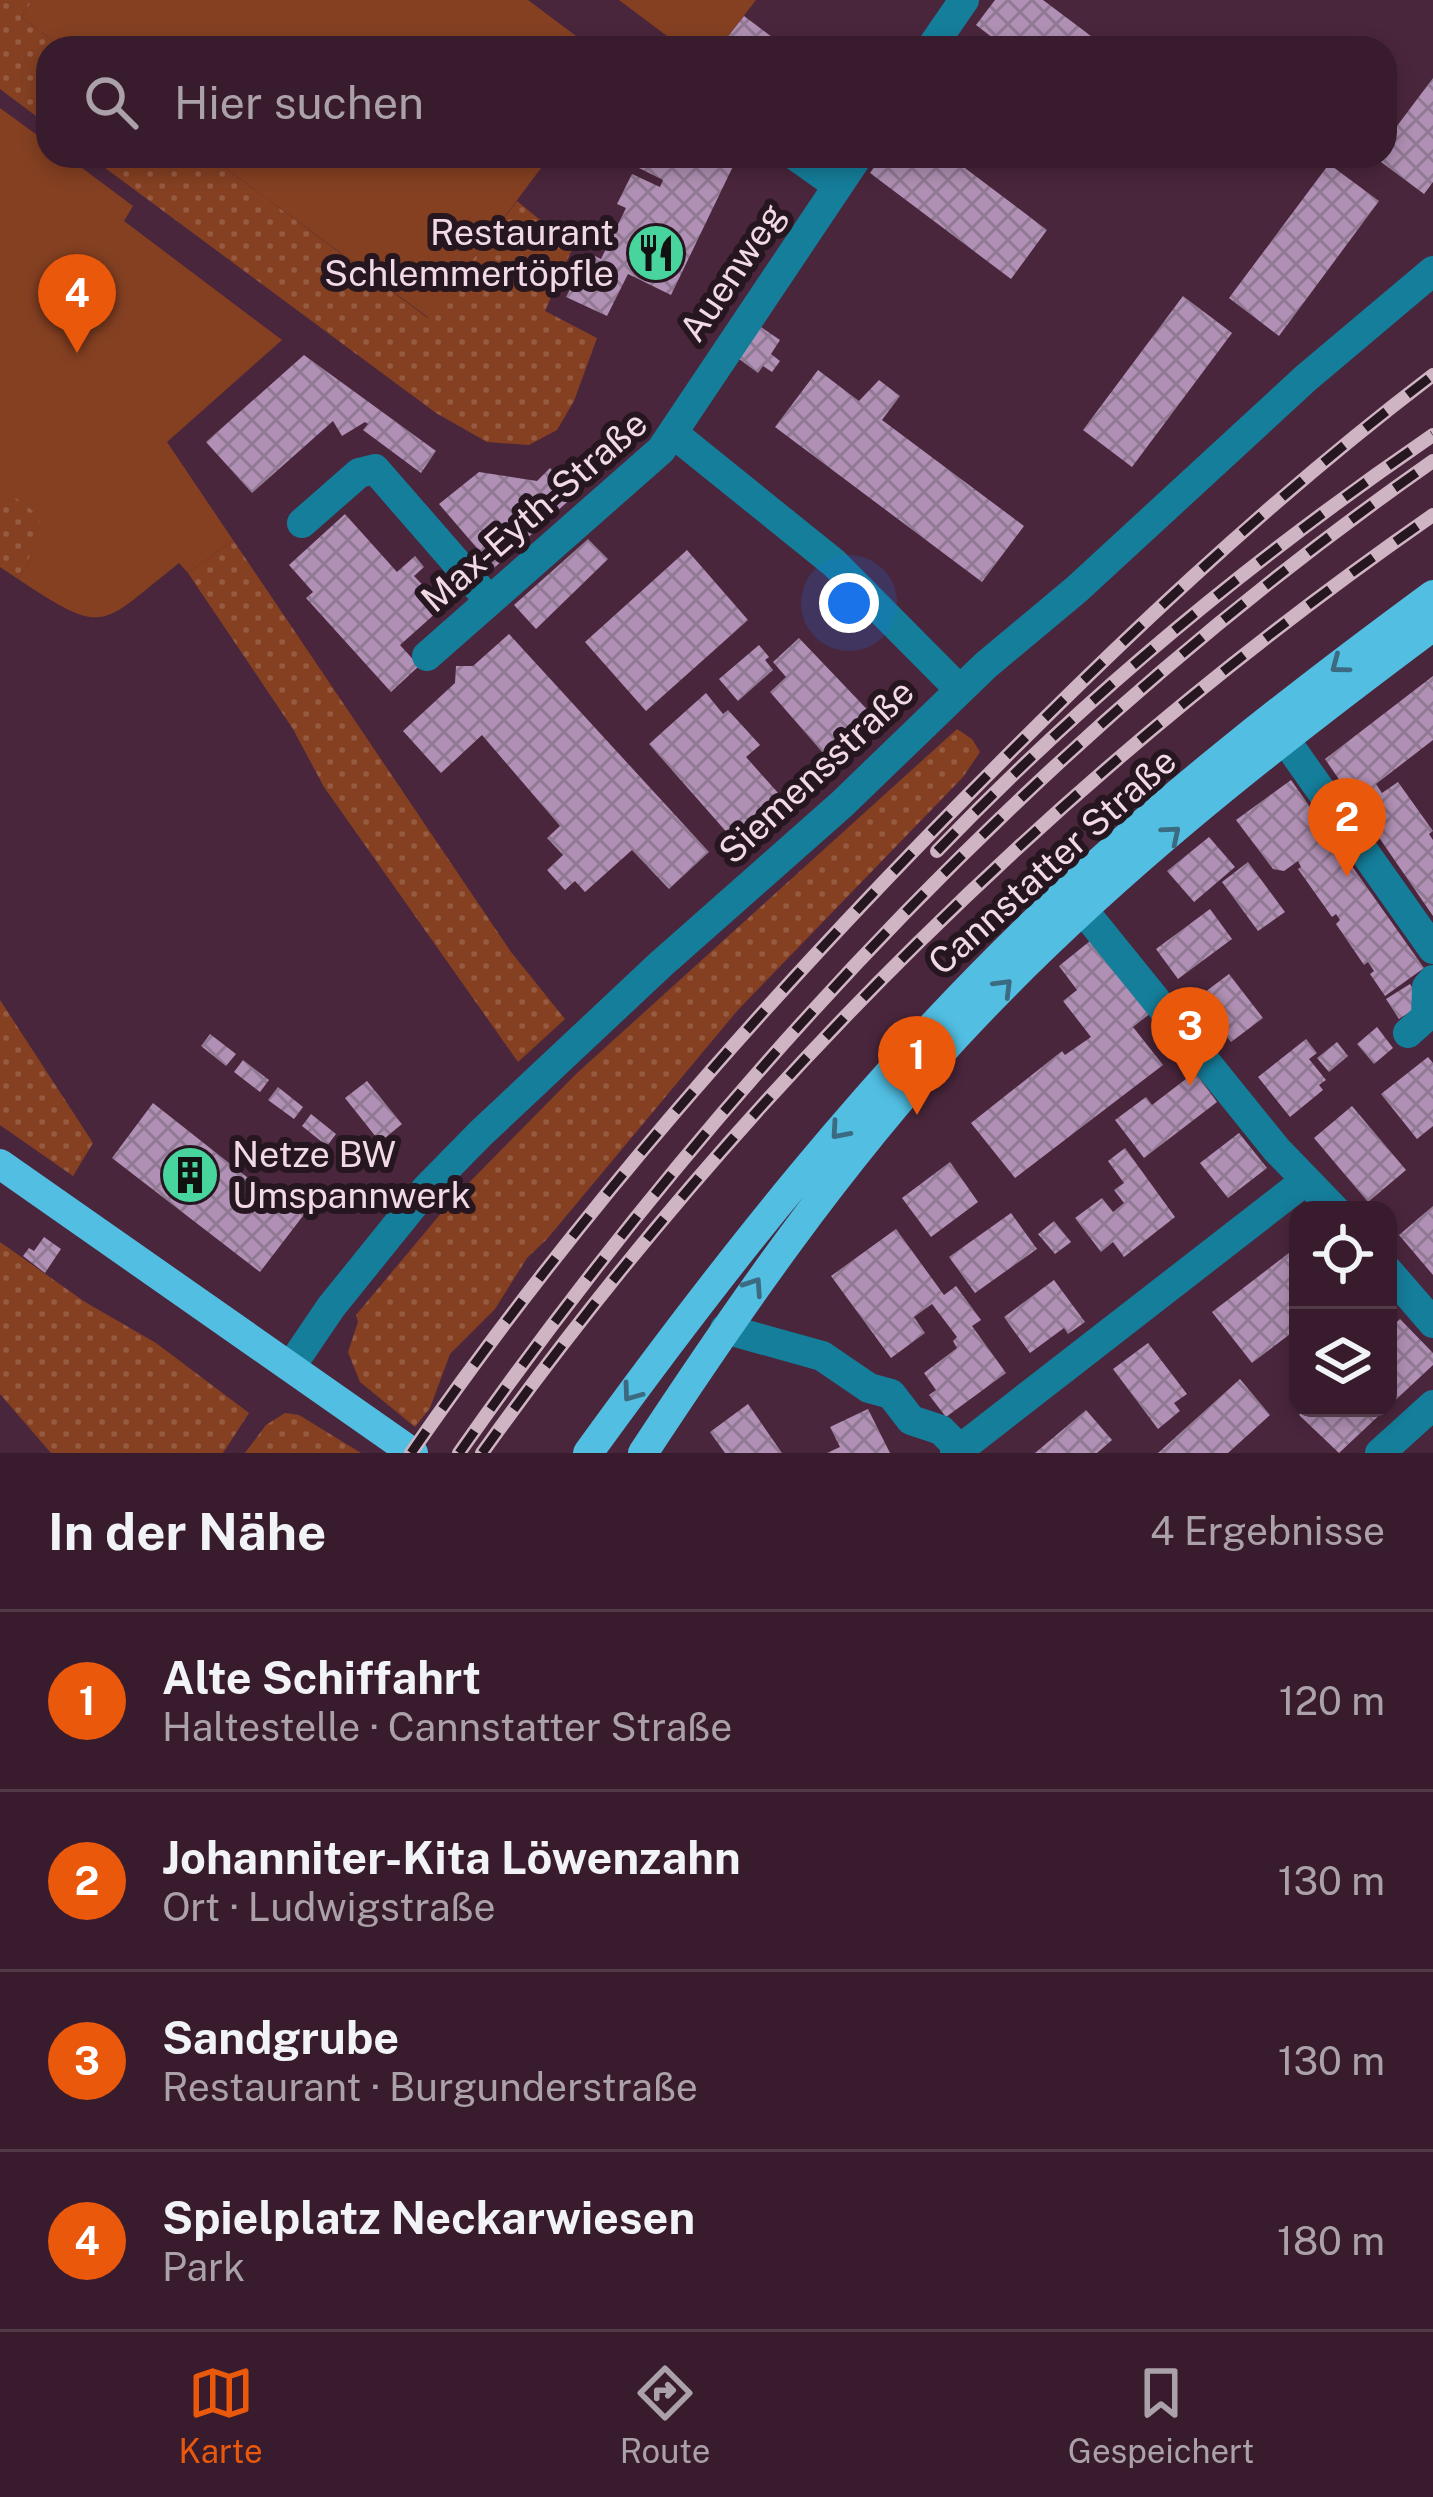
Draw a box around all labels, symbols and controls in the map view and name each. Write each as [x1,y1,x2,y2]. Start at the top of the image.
search box [36,36,1397,168]
icon: search [78,69,144,135]
text: Hier suchen [174,76,424,129]
street label: Auenweg [671,195,793,349]
place label: Restaurant Schlemmertöpfle [324,211,614,294]
restaurant icon: Restaurant Schlemmertöpfle [625,222,687,284]
pin: 4 [38,254,116,353]
street label: Max-Eyth-Straße [413,402,655,620]
your location [819,573,879,633]
one-way arrow [1331,651,1353,672]
street label: Siemensstraße [710,670,922,872]
street label: Cannstatter Straße [920,739,1184,983]
pin: 2 [1308,778,1386,877]
one-way arrow [1158,827,1180,849]
one-way arrow [990,979,1012,1001]
pin: 3 [1151,987,1229,1086]
pin: 1 [878,1016,956,1115]
one-way arrow [832,1117,853,1139]
place label: Netze BW Umspannwerk [232,1133,471,1216]
building icon: Netze BW Umspannwerk [159,1144,221,1206]
map controls [1289,1201,1397,1417]
button: locate [1289,1201,1397,1309]
one-way arrow [740,1277,762,1299]
button: layers [1289,1309,1397,1417]
one-way arrow [623,1380,645,1401]
text: In der Nähe [48,1502,326,1561]
text: 4 Ergebnisse [1150,1508,1385,1554]
text: Alte Schiffahrt [162,1651,481,1704]
text: 1 [79,1678,95,1724]
text: 120 m [1279,1678,1385,1724]
text: Haltestelle · Cannstatter Straße [162,1704,732,1750]
text: Johanniter-Kita Löwenzahn [162,1831,741,1884]
text: 2 [75,1858,99,1904]
text: 130 m [1278,1858,1385,1904]
text: Ort · Ludwigstraße [162,1884,496,1930]
text: Sandgrube [162,2011,399,2064]
text: 3 [74,2038,100,2084]
text: 130 m [1278,2038,1385,2084]
text: Restaurant · Burgunderstraße [162,2064,698,2110]
text: Spielplatz Neckarwiesen [162,2191,695,2244]
text: 4 [74,2218,100,2264]
text: 180 m [1277,2218,1385,2264]
text: Park [162,2244,245,2290]
tab: Karte [179,2360,263,2470]
tab: Route [620,2360,710,2470]
tab: Gespeichert [1068,2360,1254,2470]

